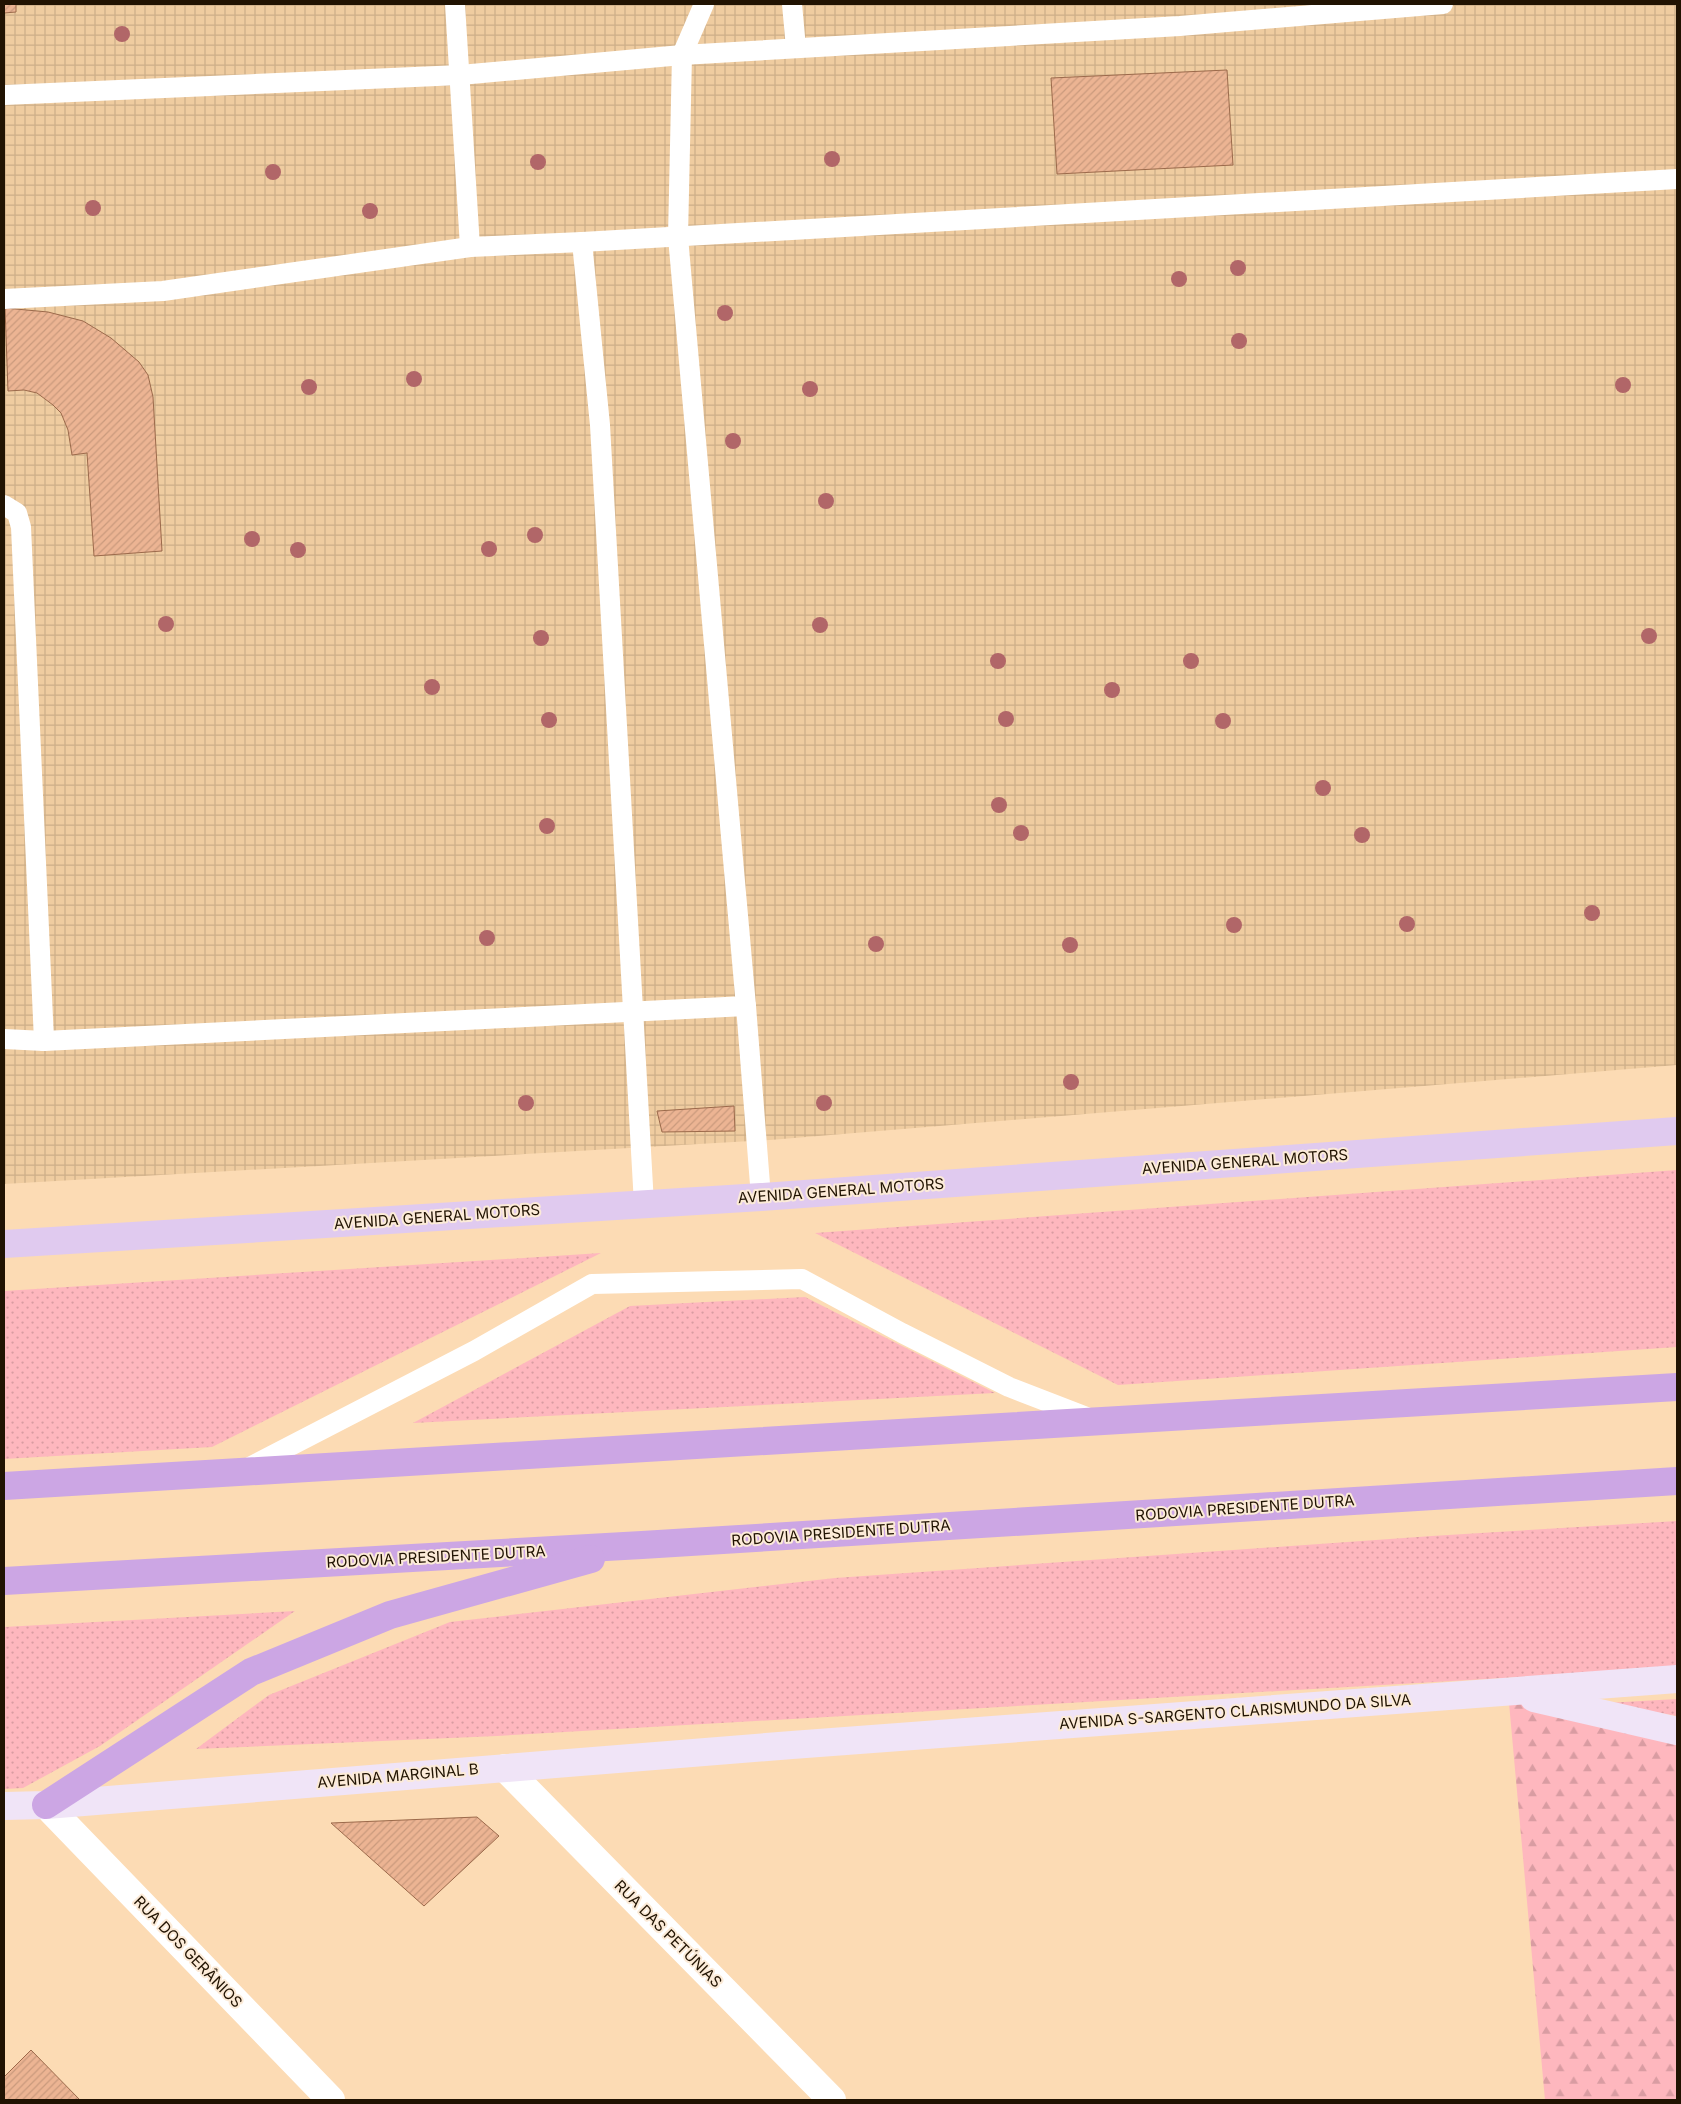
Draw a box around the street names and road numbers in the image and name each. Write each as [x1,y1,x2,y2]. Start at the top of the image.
street label: AVENIDA GENERAL MOTORS [1141,1145,1349,1178]
street label: AVENIDA GENERAL MOTORS [737,1174,945,1207]
street label: AVENIDA GENERAL MOTORS [333,1200,541,1233]
street label: RODOVIA PRESIDENTE DUTRA [1135,1490,1355,1525]
street label: RODOVIA PRESIDENTE DUTRA [731,1515,951,1550]
street label: RODOVIA PRESIDENTE DUTRA [326,1541,546,1572]
street label: AVENIDA S-SARGENTO CLARISMUNDO DA SILVA [1058,1690,1412,1733]
street label: AVENIDA MARGINAL B [317,1759,479,1792]
street label: RUA DAS PETÚNIAS [611,1876,726,1991]
street label: RUA DOS GERÂNIOS [130,1892,247,2011]

